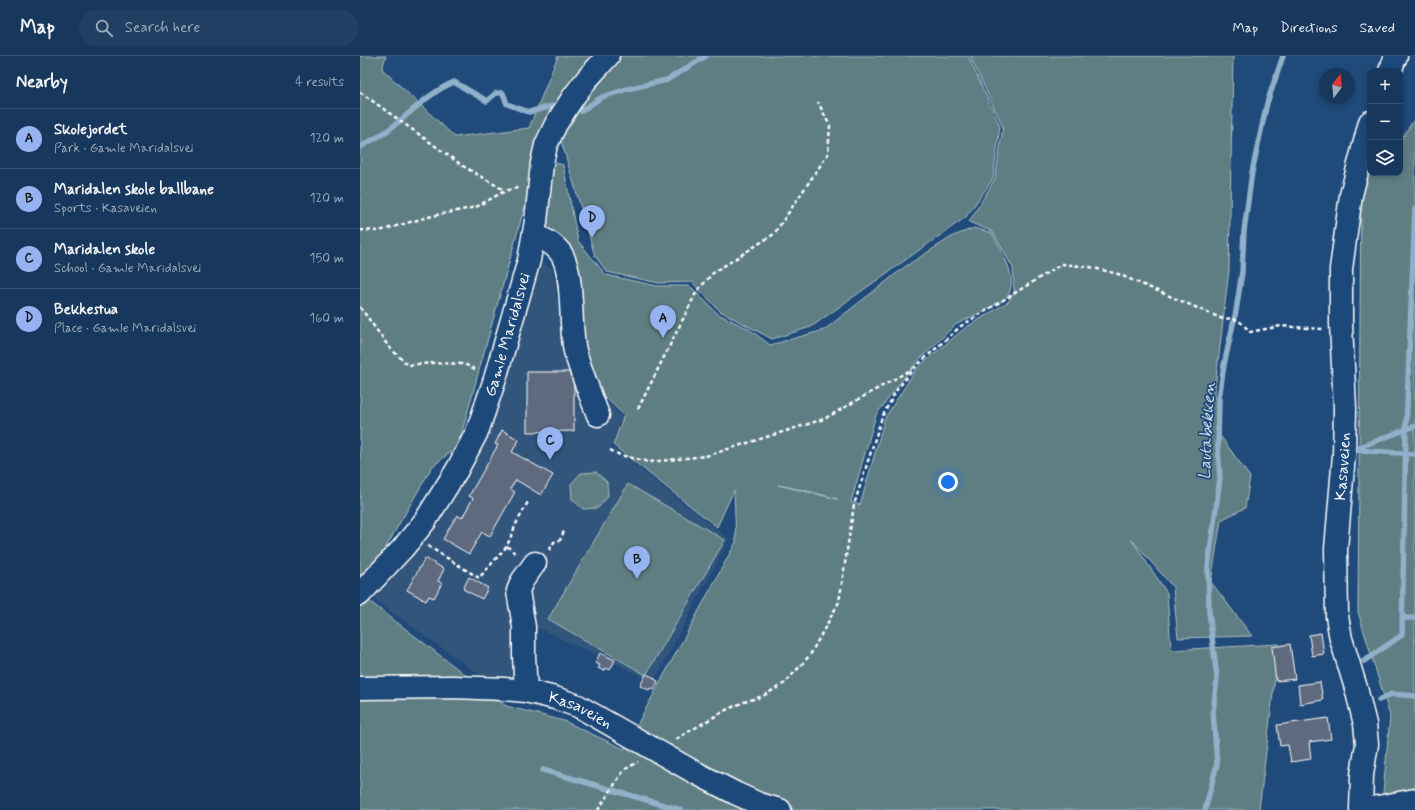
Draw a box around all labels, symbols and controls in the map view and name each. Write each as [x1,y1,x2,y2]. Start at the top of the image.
search box [79,10,359,46]
text: Map [20,15,55,40]
icon: search [93,17,115,39]
text: Search here [125,18,200,38]
text: Map [1232,19,1258,37]
text: Directions [1280,19,1338,37]
text: Saved [1360,19,1395,37]
north arrow [1319,68,1355,104]
map controls [1367,68,1403,176]
button: + [1367,68,1403,104]
text: Nearby [16,71,68,93]
text: 4 results [295,74,344,91]
button: − [1367,104,1403,140]
text: Skolejordet [54,120,127,140]
text: A [25,130,33,147]
text: 120 m [310,130,344,147]
text: Park · Gamle Maridalsvei [54,140,193,157]
button: layers [1367,140,1403,176]
text: Maridalen skole ballbane [54,180,214,200]
text: B [25,190,33,207]
text: 120 m [310,190,344,207]
text: Sports · Kasaveien [54,200,157,217]
pin: D [579,205,605,238]
text: Maridalen skole [54,240,155,260]
text: C [24,250,34,267]
text: 150 m [310,250,344,267]
text: School · Gamle Maridalsvei [54,260,201,277]
street label: Gamle Maridalsvei [479,270,535,399]
text: Bekkestua [54,300,118,320]
pin: A [650,305,676,338]
text: D [25,310,33,327]
text: 160 m [309,310,344,327]
text: Place · Gamle Maridalsvei [54,320,196,337]
water label: Lautabekken [1193,381,1221,480]
pin: C [537,427,563,460]
street label: Kasaveien [1330,432,1355,501]
your location [938,472,958,492]
pin: B [624,546,650,579]
street label: Kasaveien [547,686,616,734]

